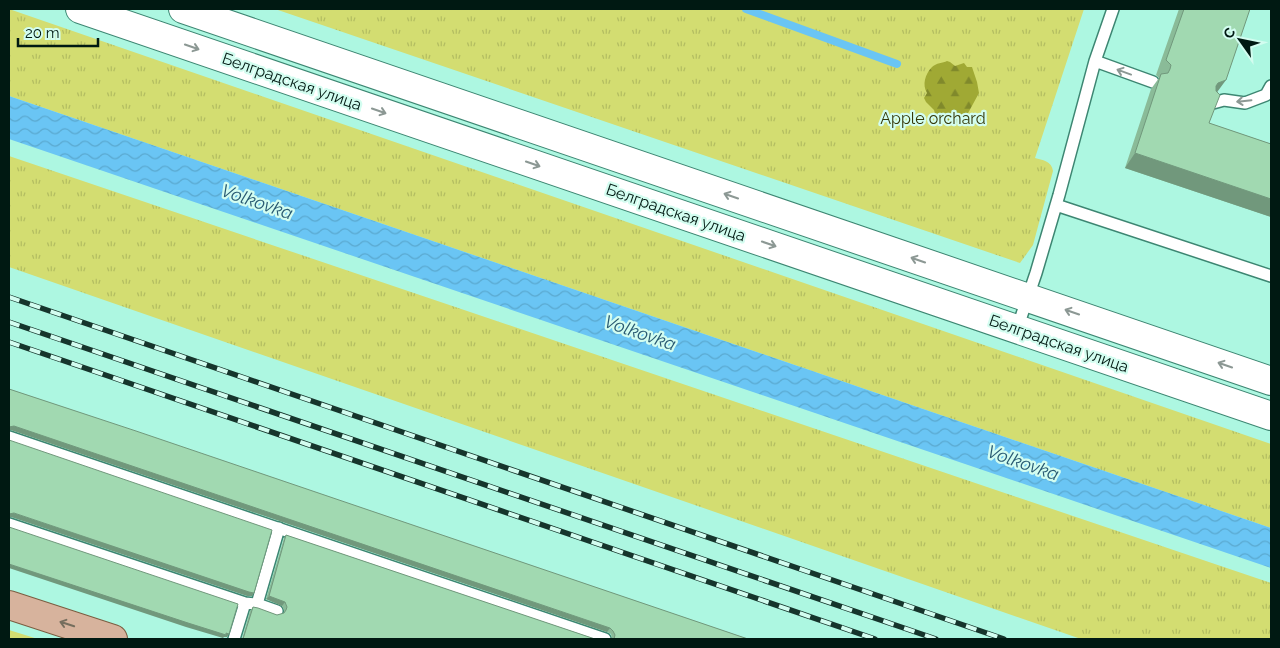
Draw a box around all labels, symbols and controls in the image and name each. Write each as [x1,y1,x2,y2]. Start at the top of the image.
scale bar [18,15,98,47]
north arrow [1215,15,1265,65]
text: 20 m [25,24,60,42]
text: С [1220,24,1239,41]
one-way arrow [184,43,199,52]
street label: Белградская улица [220,49,364,114]
one-way arrow [1117,67,1132,76]
one-way arrow [1237,96,1253,106]
one-way arrow [371,107,386,116]
park label: Apple orchard [880,109,986,128]
one-way arrow [525,159,541,169]
water label: Volkovka [219,179,296,224]
street label: Белградская улица [604,180,748,245]
one-way arrow [724,191,739,200]
one-way arrow [761,240,777,250]
one-way arrow [910,254,926,264]
one-way arrow [1064,307,1080,316]
water label: Volkovka [602,310,679,355]
street label: Белградская улица [987,311,1131,376]
one-way arrow [1218,360,1233,369]
water label: Volkovka [985,440,1062,485]
one-way arrow [59,619,75,628]

